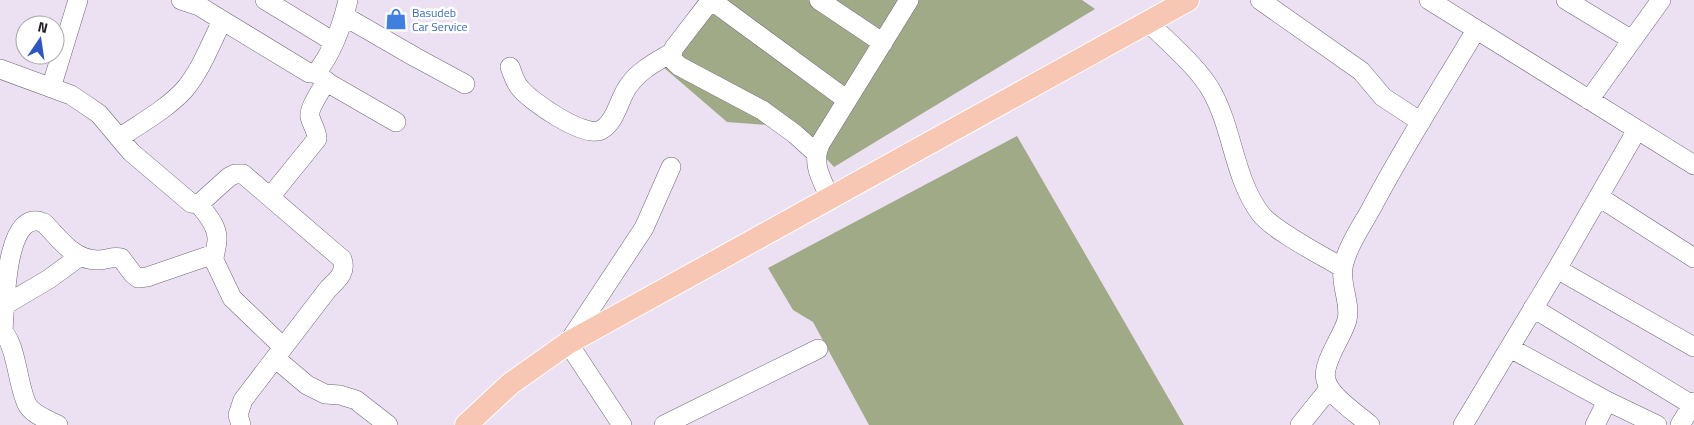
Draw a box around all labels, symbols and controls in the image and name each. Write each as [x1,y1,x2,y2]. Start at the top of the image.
place label: Basudeb Car Service [412,3,468,36]
shop icon: Basudeb Car Service [383,6,409,32]
north arrow [15,15,65,65]
text: N [36,16,50,38]

